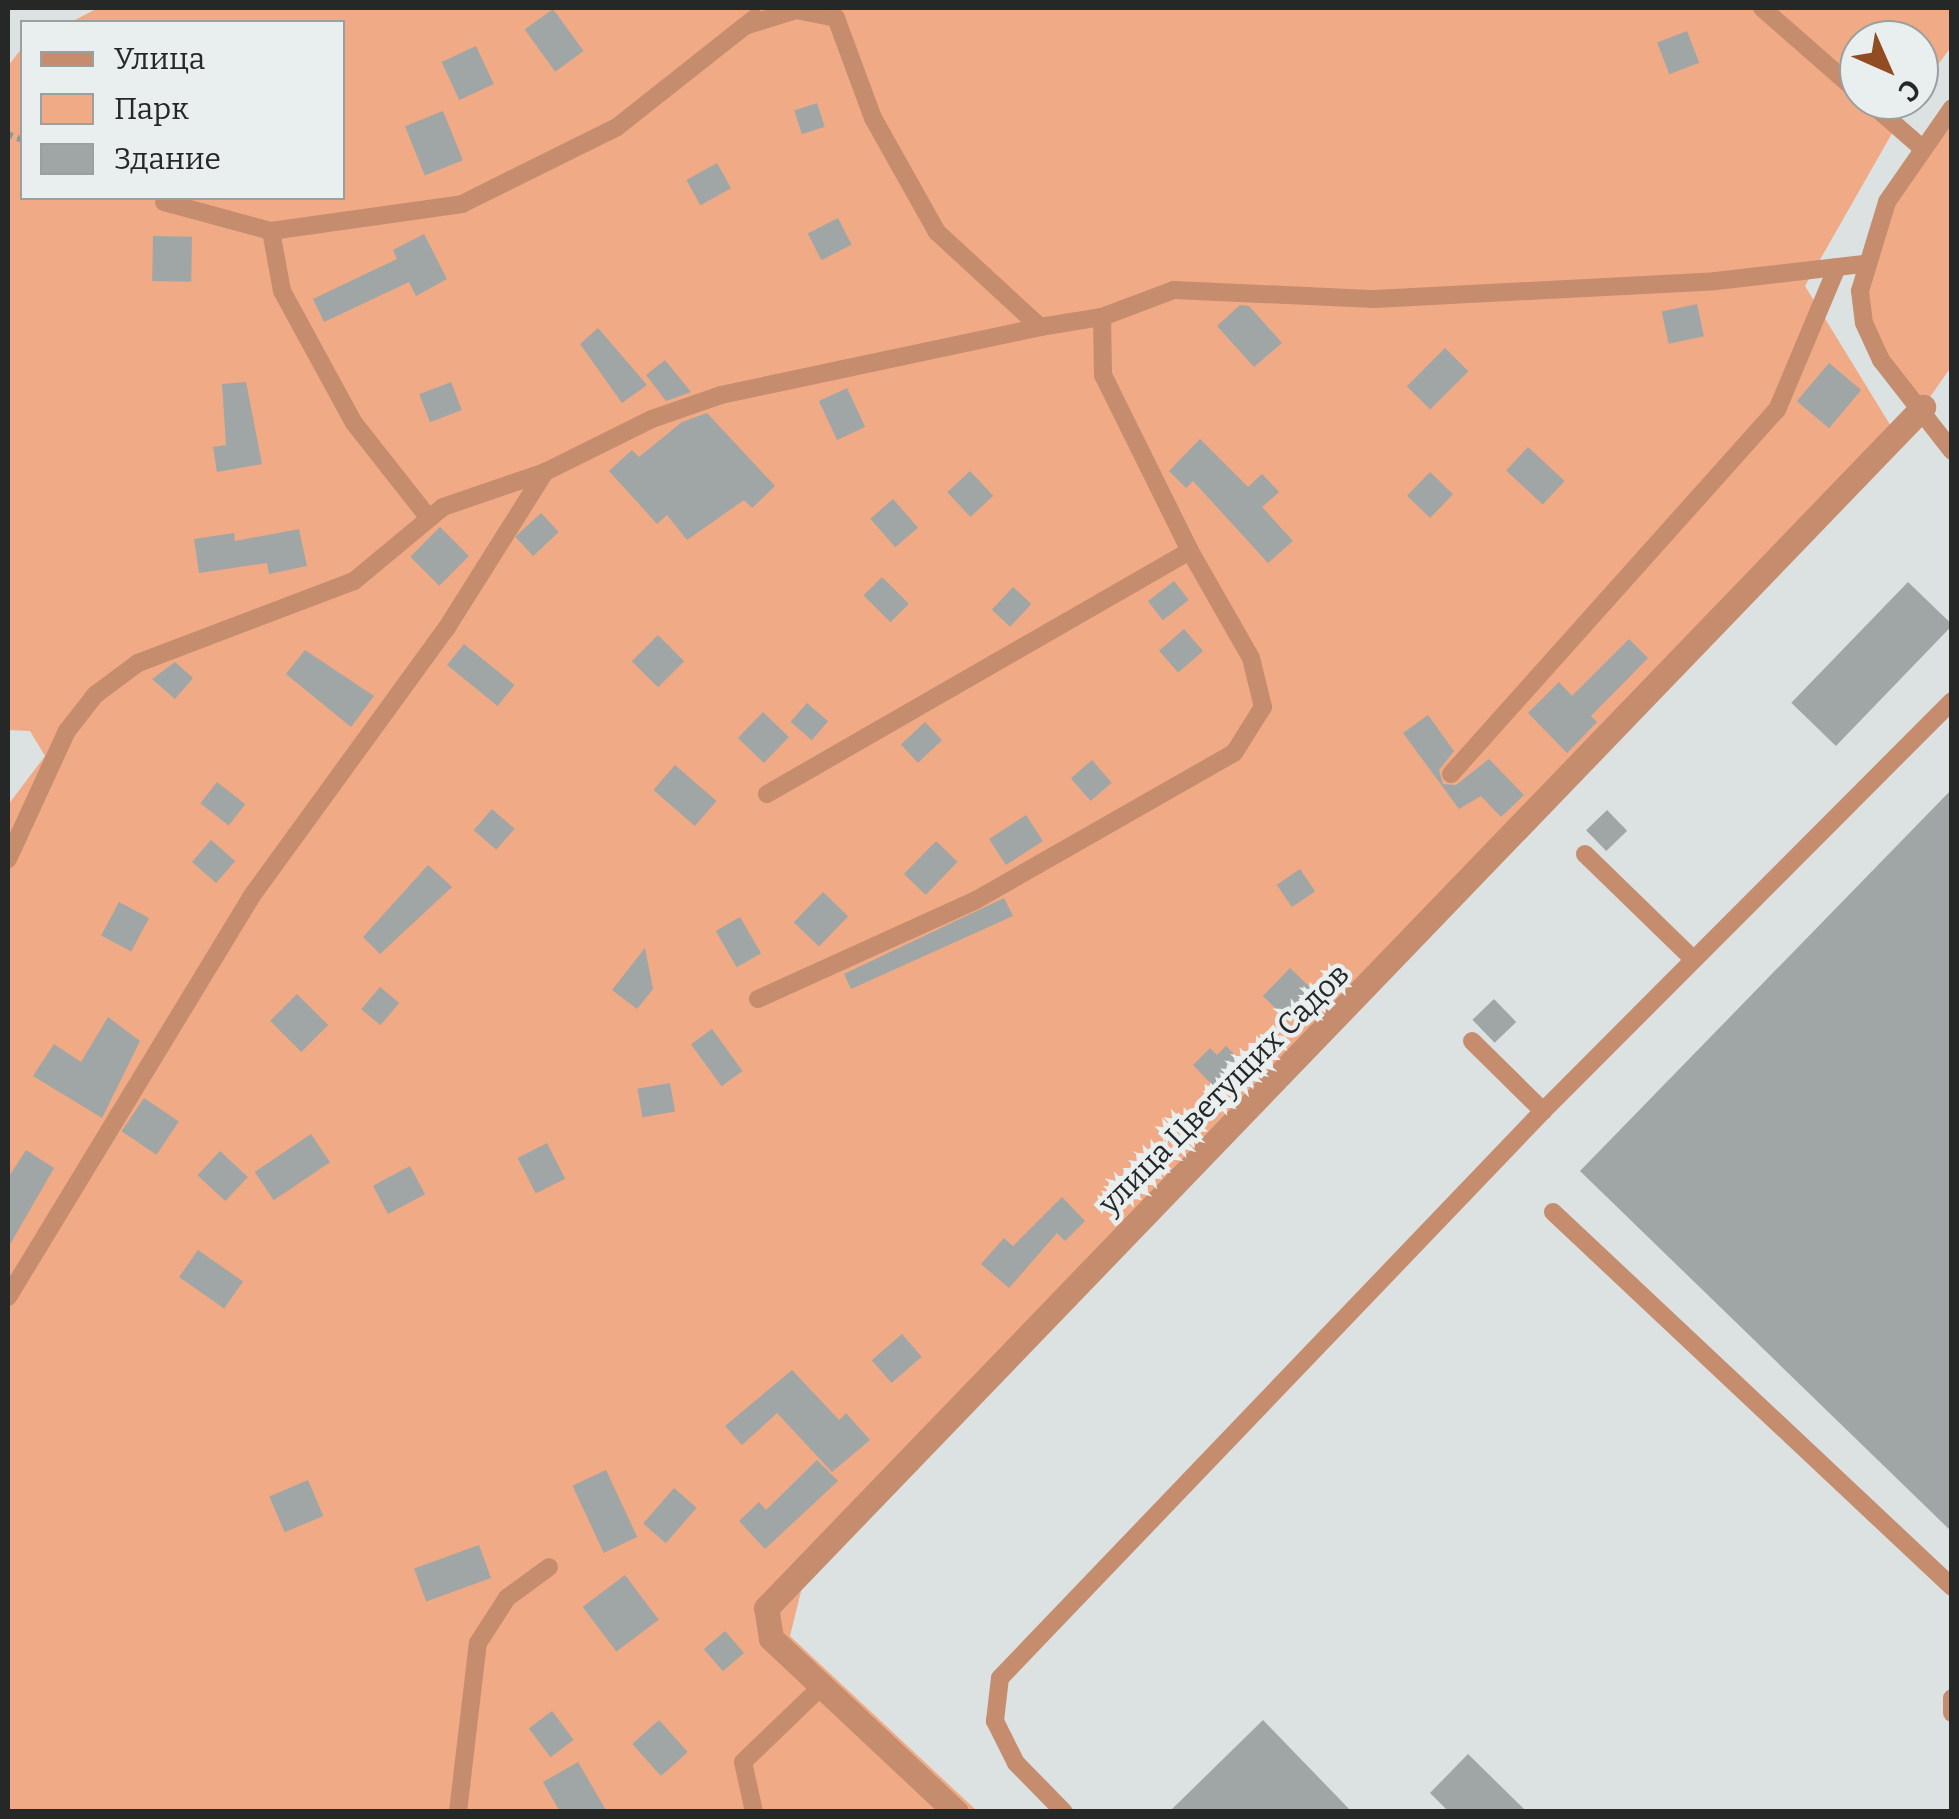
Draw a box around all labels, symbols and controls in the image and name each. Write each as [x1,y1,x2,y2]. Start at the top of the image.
legend [20,20,345,200]
north arrow [1839,20,1939,120]
text: Улица [114,41,205,77]
text: С [1891,72,1927,108]
text: Парк [114,91,189,127]
text: Здание [114,141,221,177]
street label: улица Цветущих Садов [1091,956,1357,1222]

